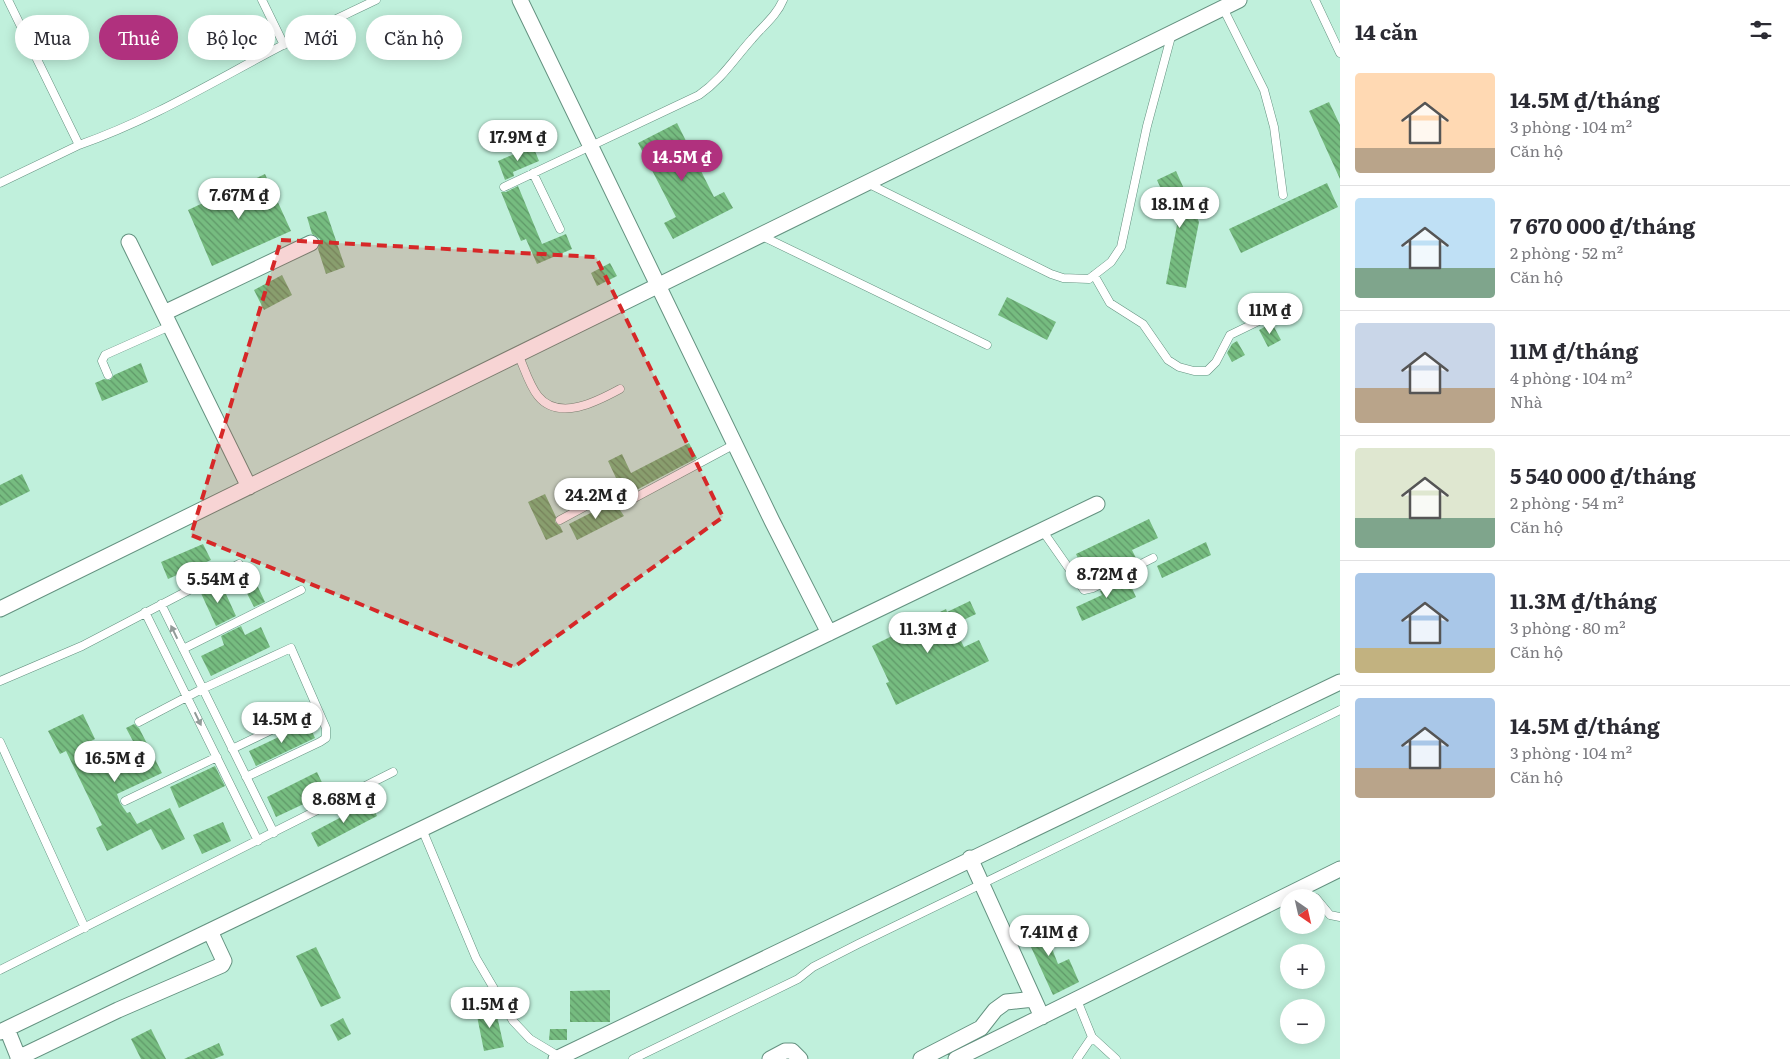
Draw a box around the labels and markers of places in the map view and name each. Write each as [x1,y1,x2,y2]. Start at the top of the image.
pin: 17.9M ₫ [472,120,564,162]
pin: 14.5M ₫ [636,140,728,182]
pin: 7.67M ₫ [193,178,285,220]
pin: 18.1M ₫ [1134,186,1226,229]
pin: 11M ₫ [1235,292,1305,335]
pin: 24.2M ₫ [550,478,642,520]
pin: 8.72M ₫ [1061,556,1153,599]
pin: 5.54M ₫ [172,562,264,604]
pin: 11.3M ₫ [882,612,974,654]
pin: 14.5M ₫ [236,702,328,744]
pin: 16.5M ₫ [69,740,161,783]
pin: 8.68M ₫ [298,782,390,824]
pin: 7.41M ₫ [1003,914,1095,957]
pin: 11.5M ₫ [444,986,536,1029]

